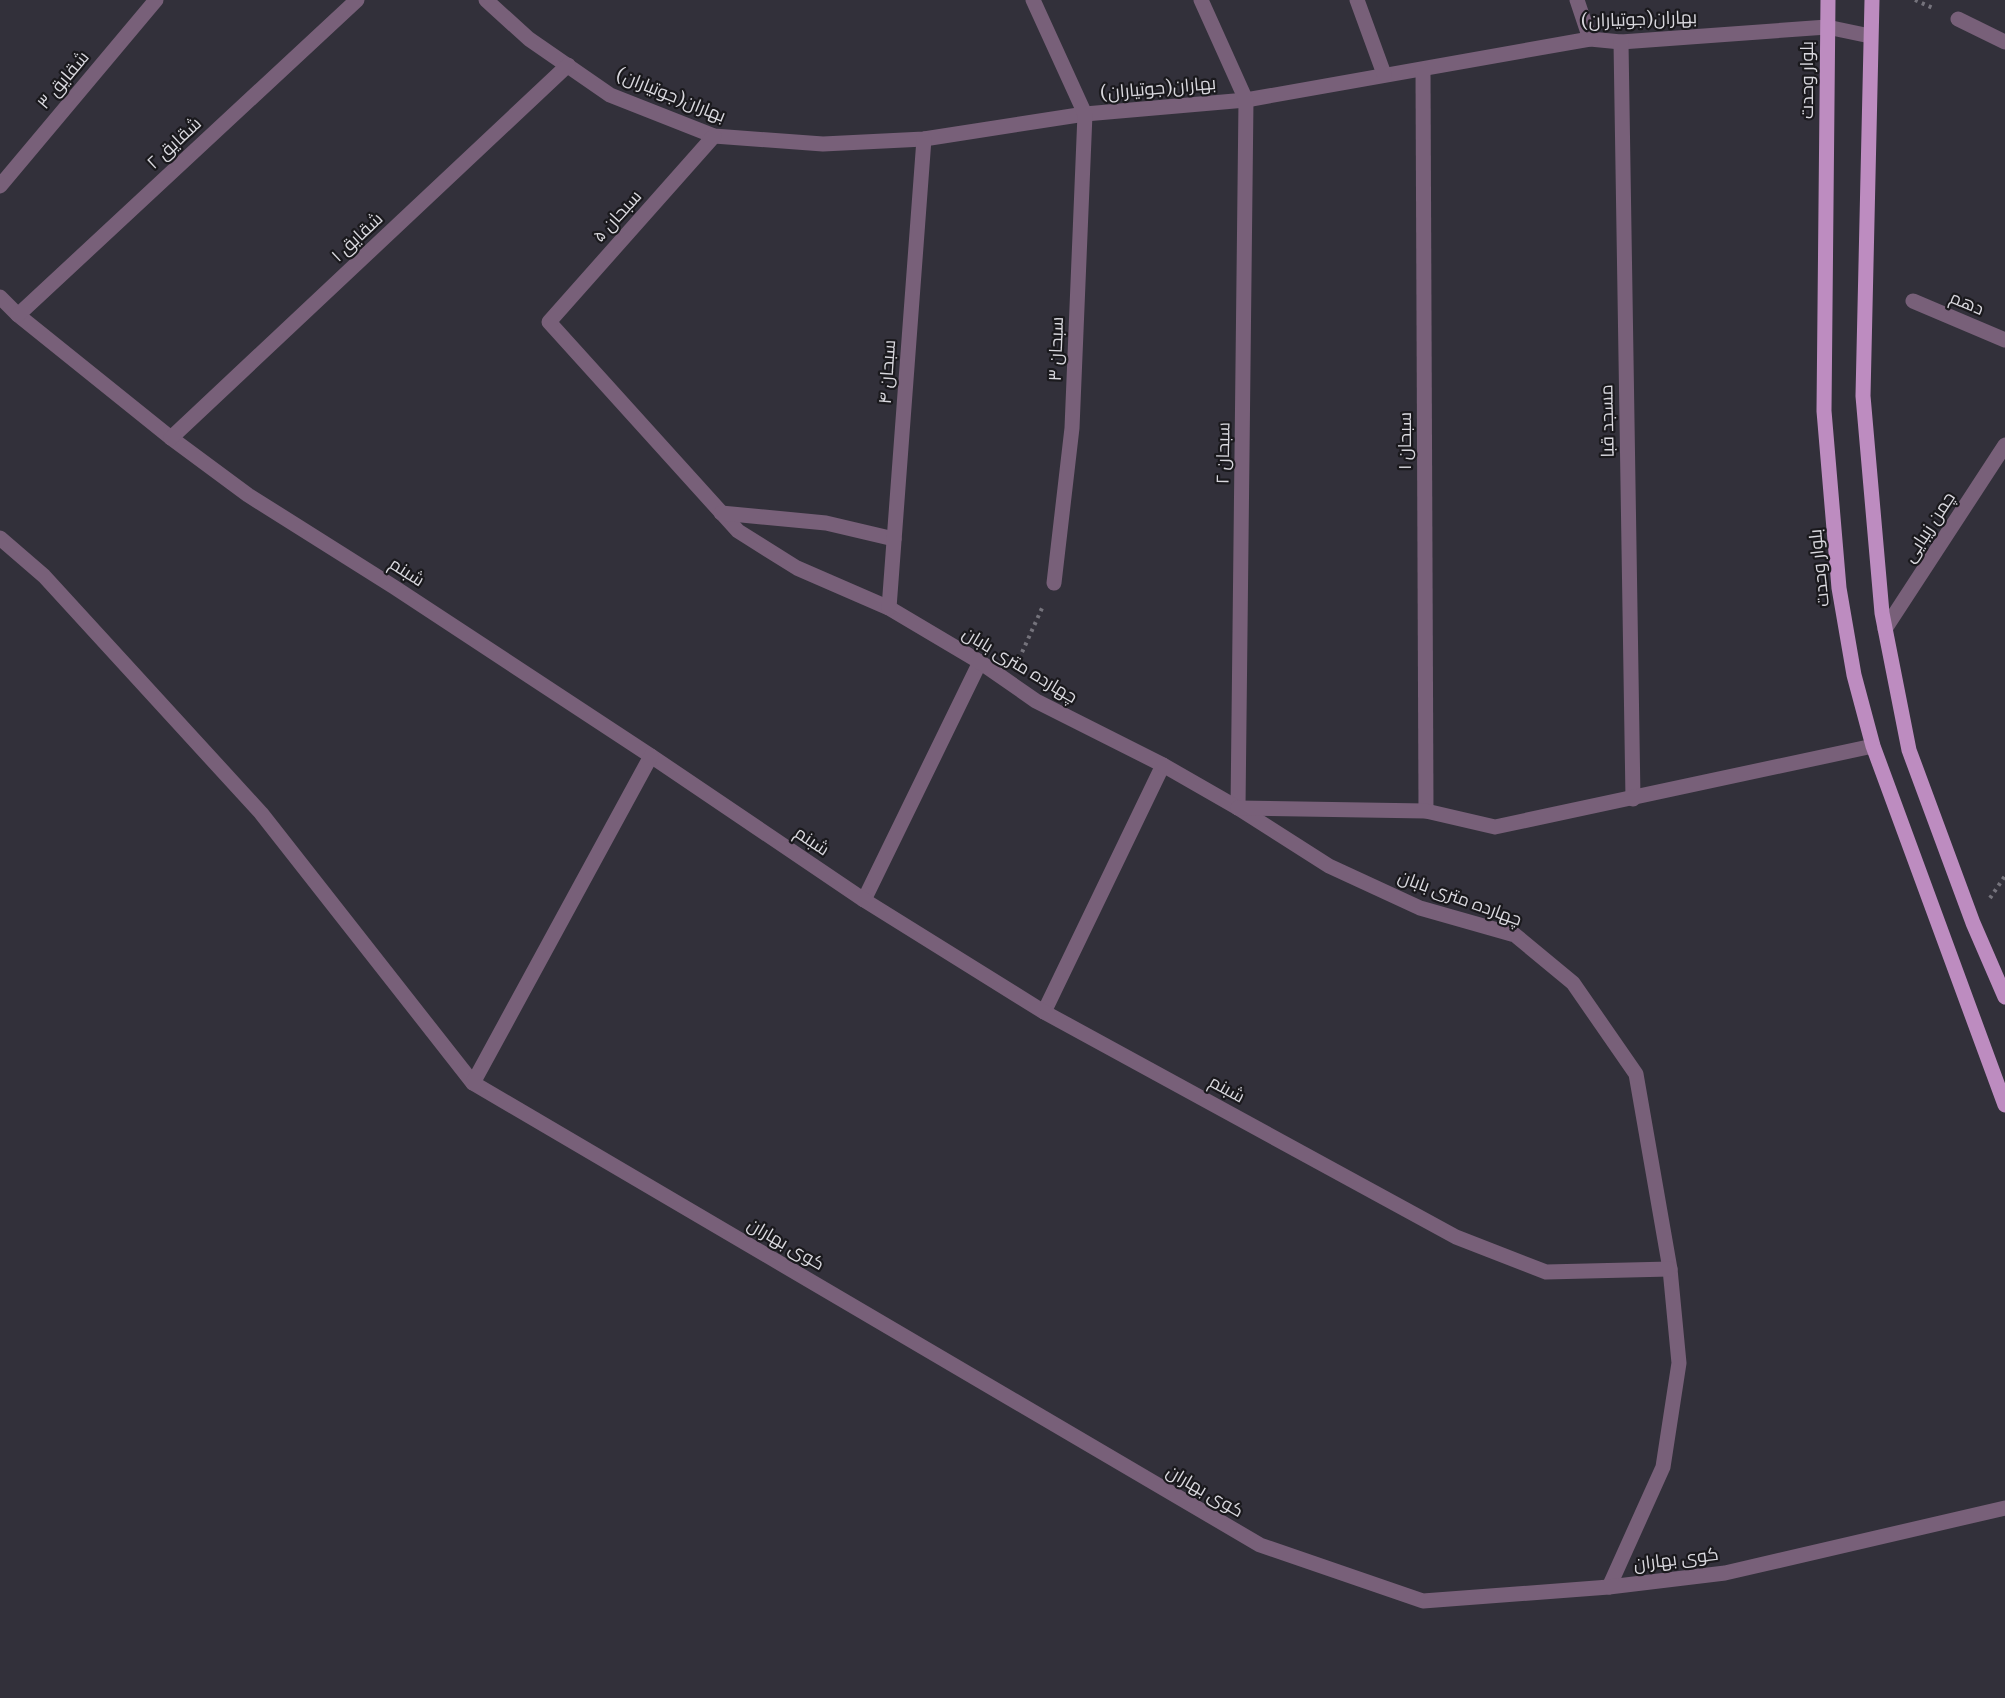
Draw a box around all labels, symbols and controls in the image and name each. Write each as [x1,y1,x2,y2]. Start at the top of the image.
street label: بهاران(جوتیاران) [1580,5,1698,32]
street label: بلوار وحدت [1795,41,1818,119]
street label: شقایق ۳ [32,46,94,114]
street label: بهاران(جوتیاران) [613,62,729,127]
street label: بهاران(جوتیاران) [1099,71,1217,104]
street label: شقایق ۲ [142,112,206,174]
street label: سبحان ۵ [587,185,646,247]
street label: شقایق ۱ [326,207,388,267]
street label: دهم [1946,285,1988,321]
street label: سبحان ۳ [1043,316,1068,382]
street label: سبحان ۴ [873,339,900,405]
street label: مسجد قبا [1594,384,1619,458]
street label: سبحان ۱ [1393,412,1416,470]
street label: سبحان ۲ [1210,422,1235,484]
street label: چمن زیبایی [1897,487,1961,567]
street label: بلوار وحدت [1803,528,1834,608]
street label: شبنم [385,552,429,592]
street label: چهارده متری بابان [958,621,1082,709]
street label: شبنم [790,821,834,861]
street label: چهارده متری بابان [1395,864,1525,932]
street label: شبنم [1205,1069,1249,1109]
street label: کوی بهاران [743,1212,829,1275]
street label: کوی بهاران [1162,1459,1248,1522]
street label: کوی بهاران [1632,1542,1720,1575]

